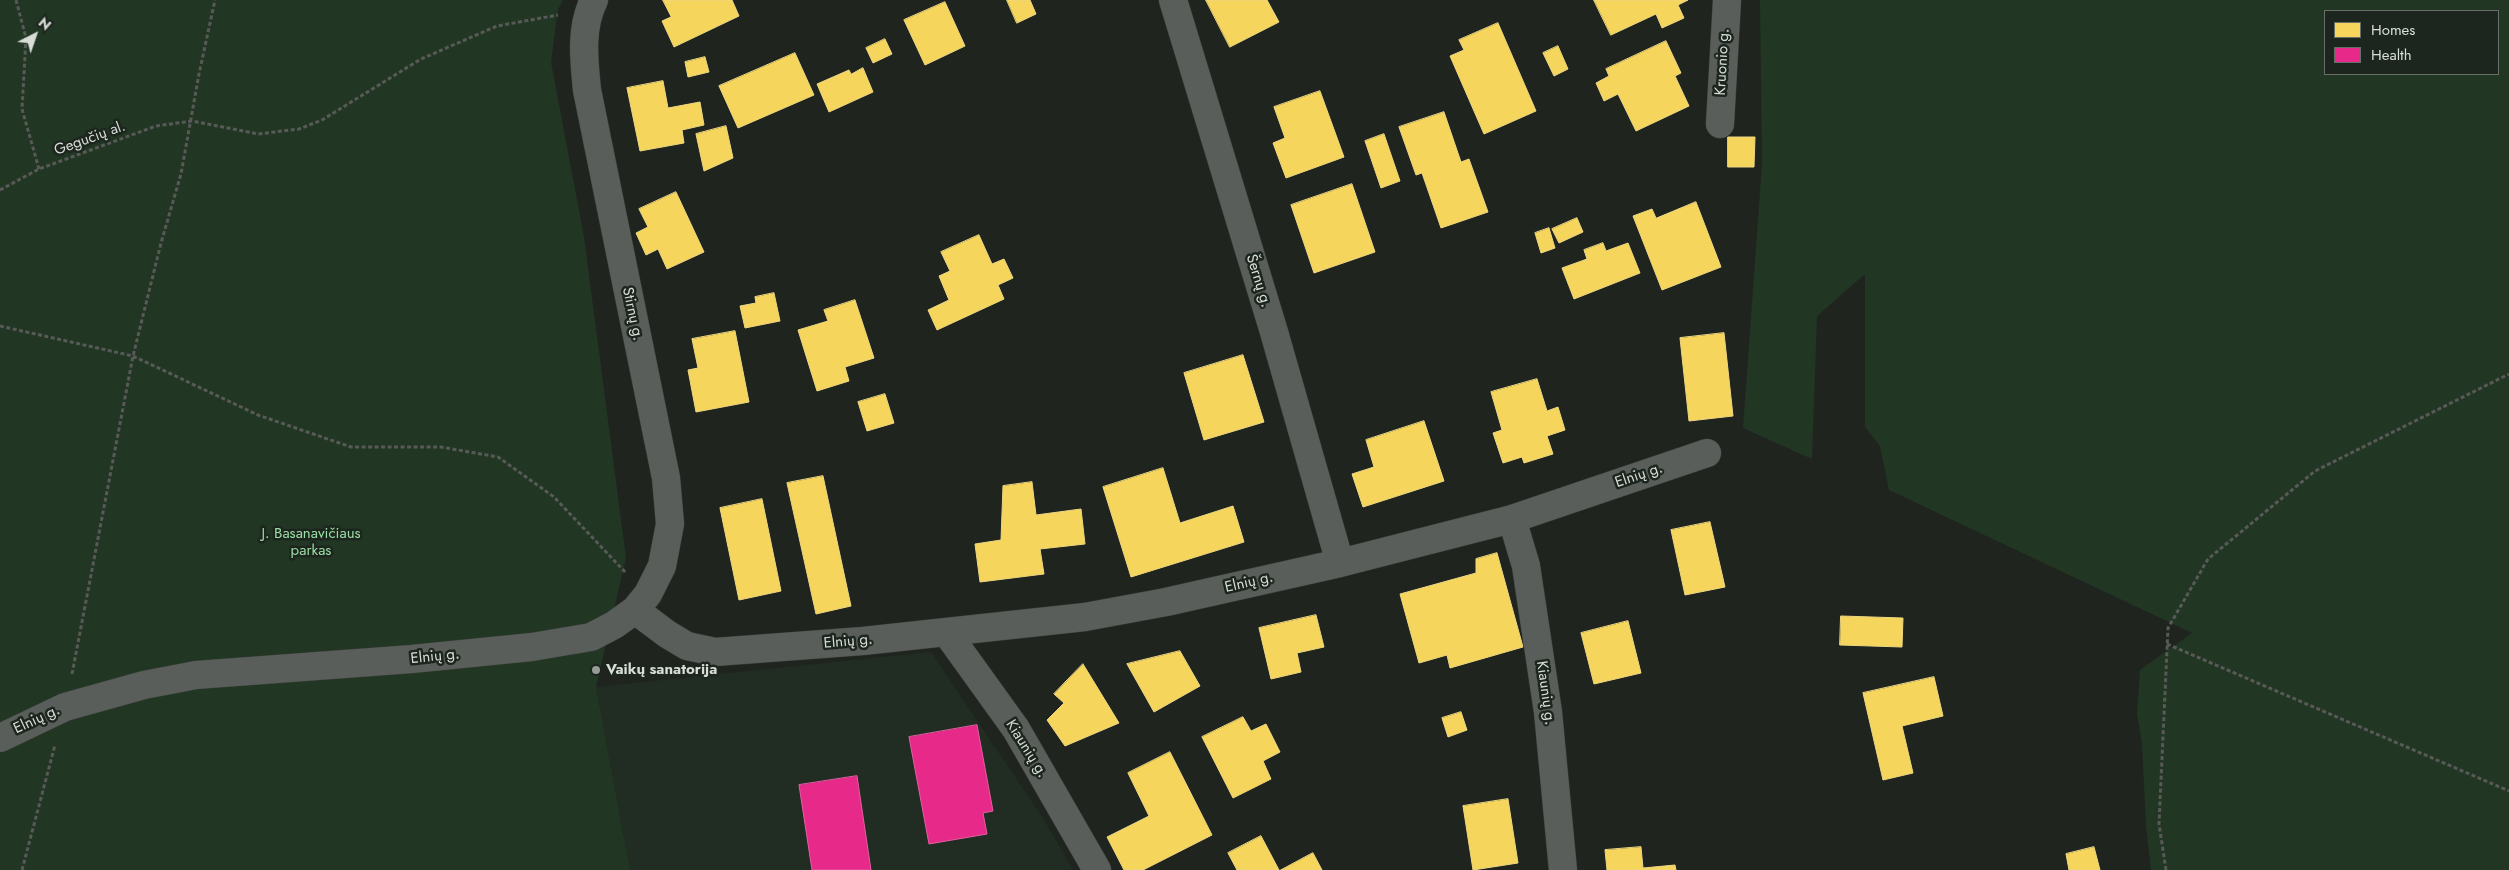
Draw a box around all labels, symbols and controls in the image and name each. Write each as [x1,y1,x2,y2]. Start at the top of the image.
north arrow [10,10,60,60]
legend [2324,10,2499,75]
text: N [34,12,56,35]
text: Homes [2371,19,2415,41]
street label: Kruonio g. [1712,28,1734,96]
text: Health [2371,44,2412,66]
street label: Gegučių al. [52,118,128,160]
street label: Šernų g. [1241,252,1275,310]
street label: Stirnų g. [618,286,646,342]
street label: Elnių g. [1613,460,1665,492]
park label: J. Basanavičiaus parkas [261,525,361,560]
street label: Elnių g. [1223,569,1275,597]
street label: Elnių g. [823,631,873,653]
street label: Elnių g. [410,645,460,669]
street label: Kiaunių g. [1532,660,1558,726]
place label: Vaikų sanatorija [606,661,717,679]
marker: Vaikų sanatorija [590,664,602,676]
street label: Elnių g. [11,702,63,738]
street label: Kiaunių g. [1001,717,1051,781]

